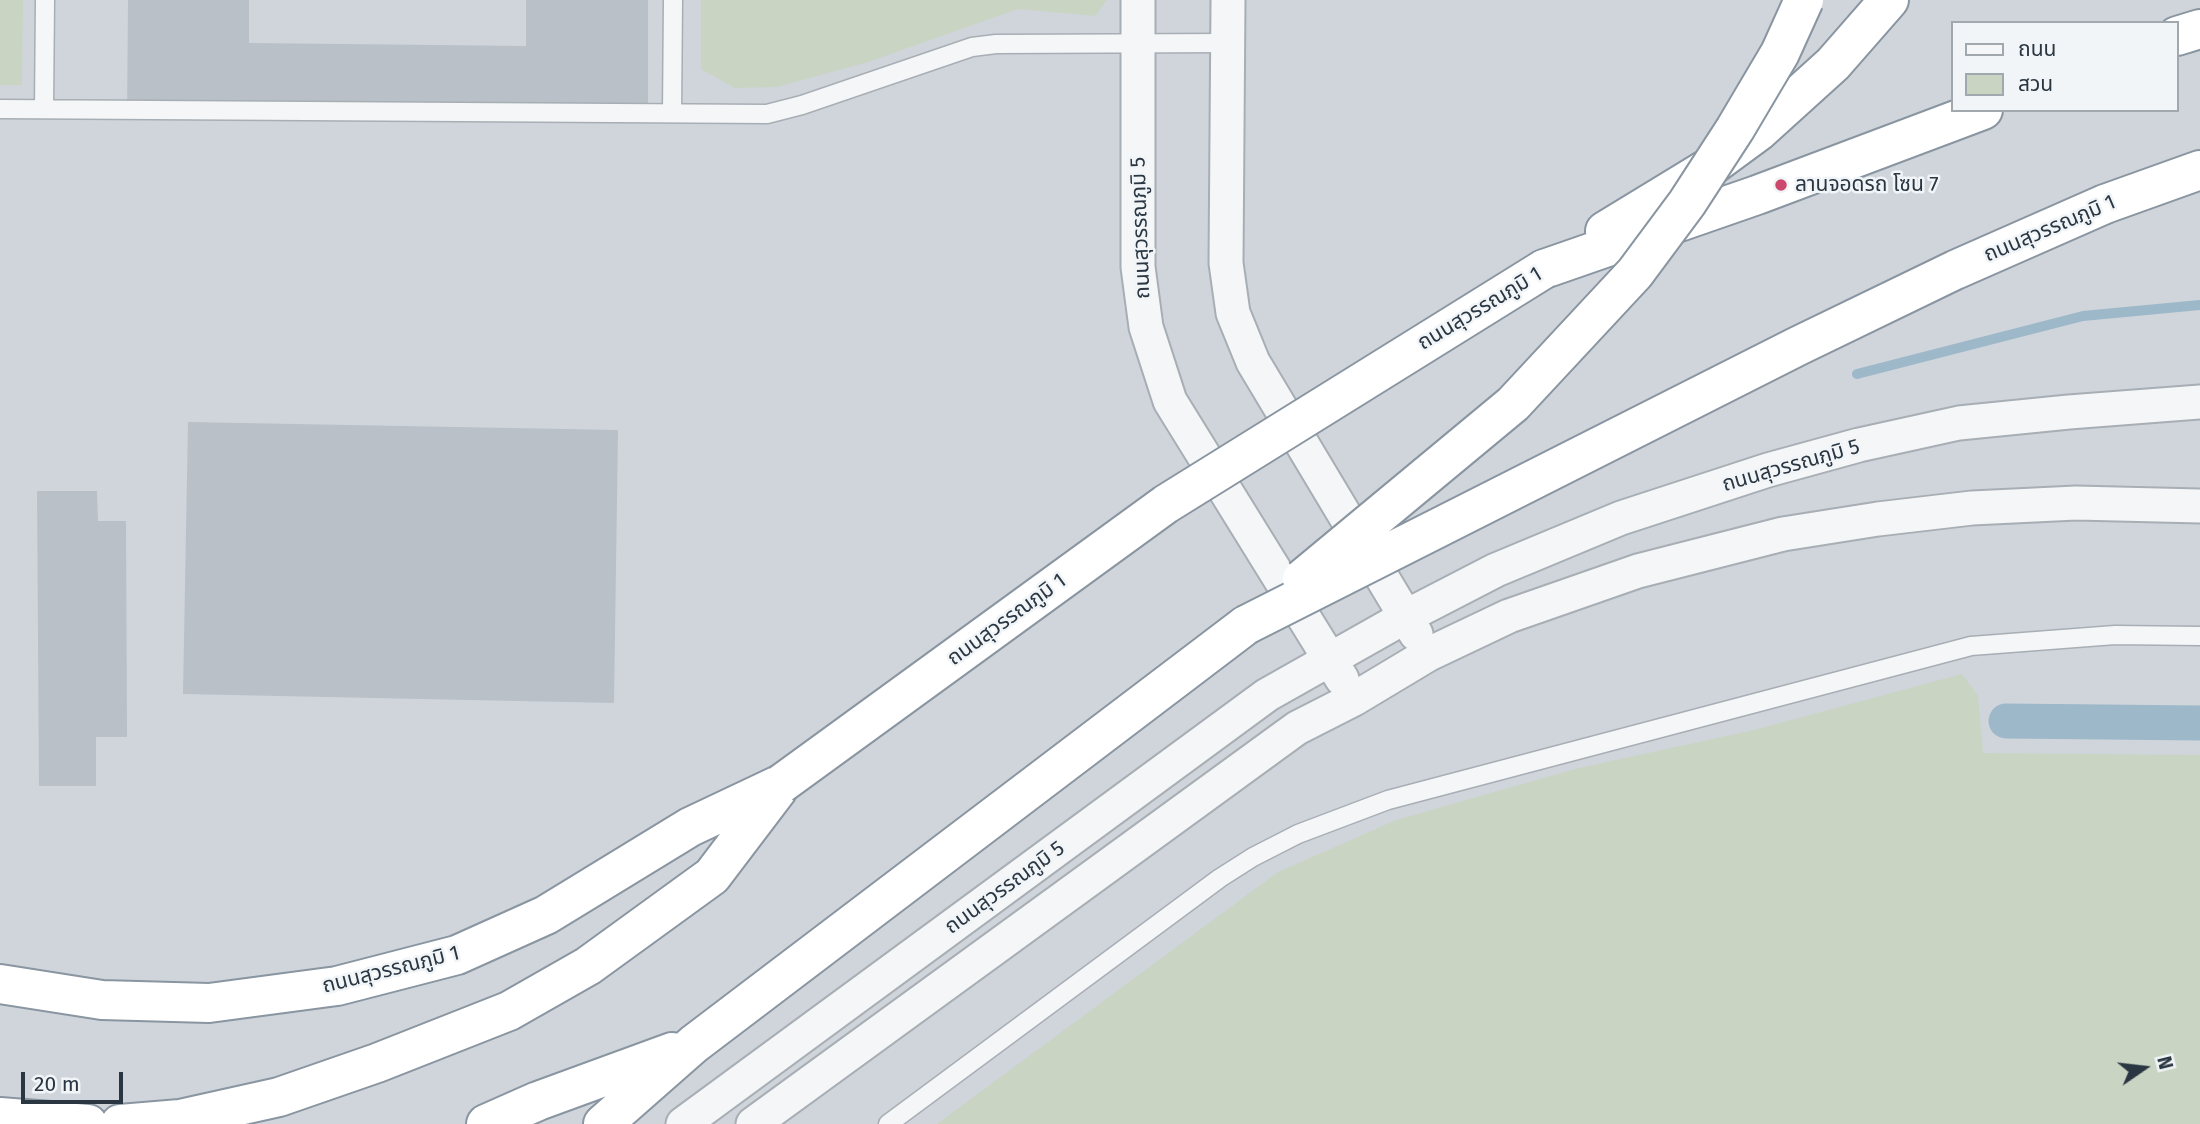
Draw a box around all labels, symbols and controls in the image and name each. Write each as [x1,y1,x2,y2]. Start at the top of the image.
legend [1952,21,2179,112]
text: ถนน [2018,36,2056,62]
text: สวน [2018,71,2053,97]
street label: ถนนสุวรรณภูมิ 5 [1126,157,1156,299]
place label: ลานจอดรถ โซน 7 [1795,172,1939,198]
marker: ลานจอดรถ โซน 7 [1773,177,1789,193]
street label: ถนนสุวรรณภูมิ 1 [1980,190,2120,268]
street label: ถนนสุวรรณภูมิ 1 [1413,262,1547,356]
street label: ถนนสุวรรณภูมิ 5 [1719,434,1863,498]
street label: ถนนสุวรรณภูมิ 1 [943,569,1071,671]
street label: ถนนสุวรรณภูมิ 5 [940,836,1070,940]
street label: ถนนสุวรรณภูมิ 1 [320,941,462,999]
north arrow [2109,1033,2179,1103]
text: N [2152,1054,2178,1072]
scale bar [24,1058,126,1102]
text: 20 m [34,1071,80,1097]

